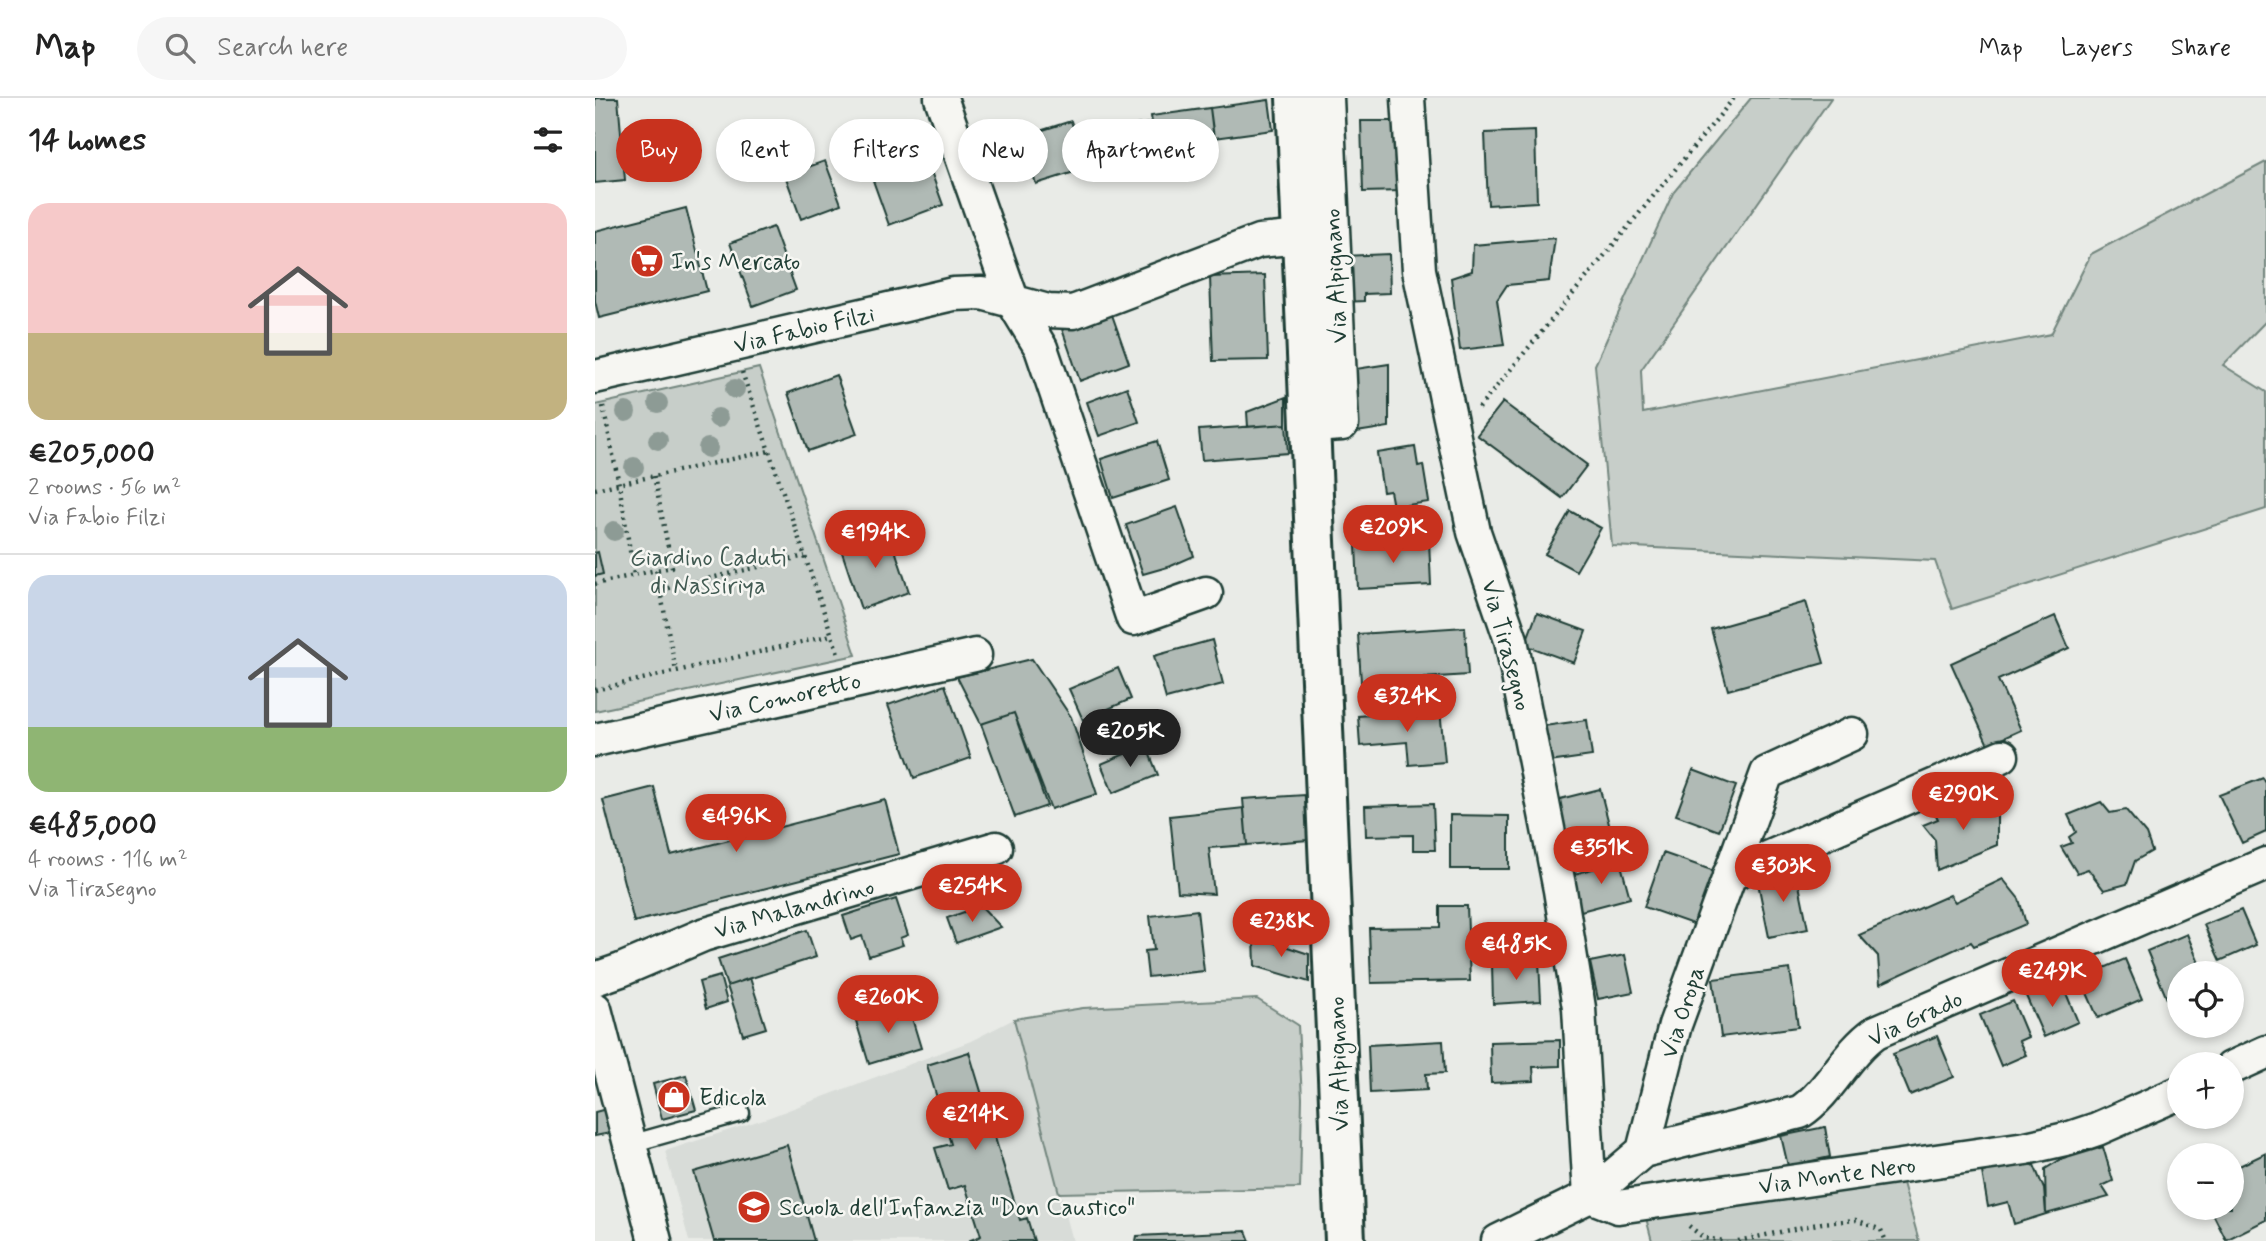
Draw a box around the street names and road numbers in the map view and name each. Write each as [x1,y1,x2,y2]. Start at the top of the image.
street label: Via Alpignano [1317,208,1358,344]
street label: Via Fabio Filzi [731,299,878,362]
street label: Via Tirasegno [1473,577,1538,714]
street label: Via Comoretto [706,666,864,731]
street label: Via Malandrino [711,872,878,947]
street label: Via Oropa [1654,962,1713,1062]
street label: Via Grado [1863,984,1968,1055]
street label: Via Alpignano [1322,996,1359,1132]
street label: Via Monte Nero [1757,1150,1918,1203]

